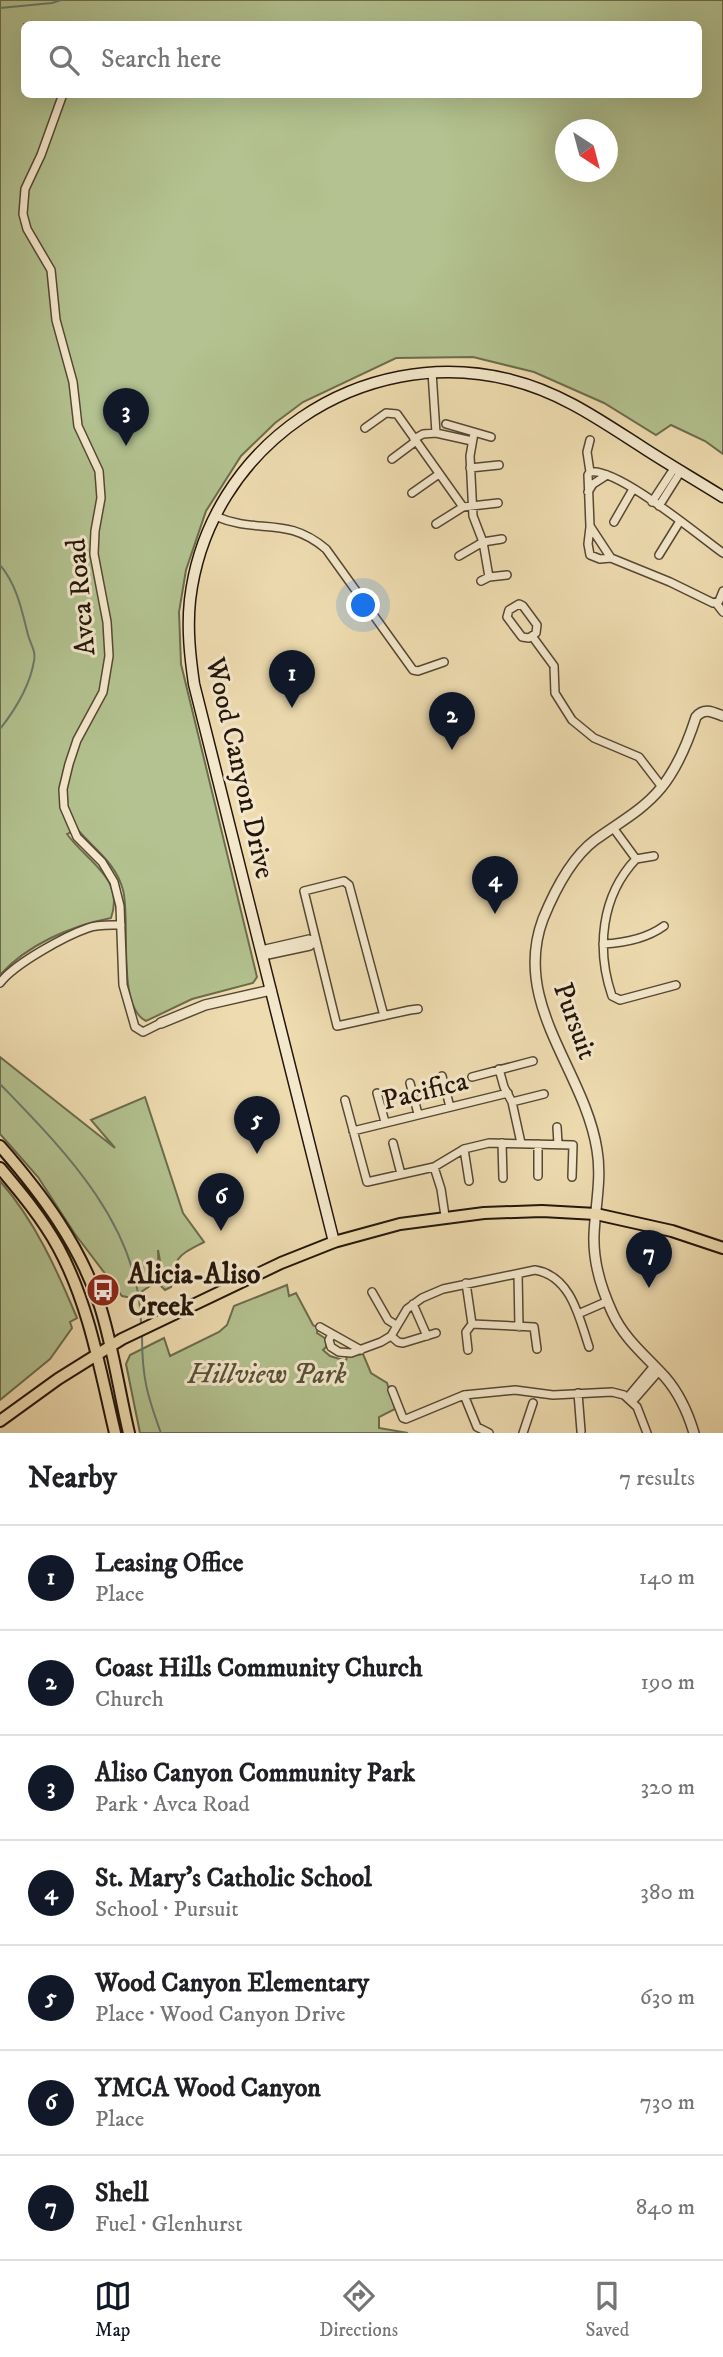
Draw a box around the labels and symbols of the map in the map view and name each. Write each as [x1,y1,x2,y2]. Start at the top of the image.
north arrow [555,119,618,182]
pin: 3 [103,388,149,446]
street label: Avca Road [58,537,104,657]
your location [346,588,380,622]
pin: 1 [269,650,315,708]
street label: Wood Canyon Drive [197,653,282,882]
pin: 2 [429,692,475,750]
pin: 4 [472,856,518,914]
street label: Pursuit [545,978,605,1064]
street label: Pacifica [378,1063,472,1119]
pin: 5 [234,1096,280,1154]
pin: 6 [198,1173,244,1231]
pin: 7 [626,1230,672,1288]
place label: Alicia-Aliso Creek [127,1257,261,1324]
bus stop icon: Alicia-Aliso Creek [84,1271,122,1309]
park label: Hillview Park [187,1357,347,1392]

